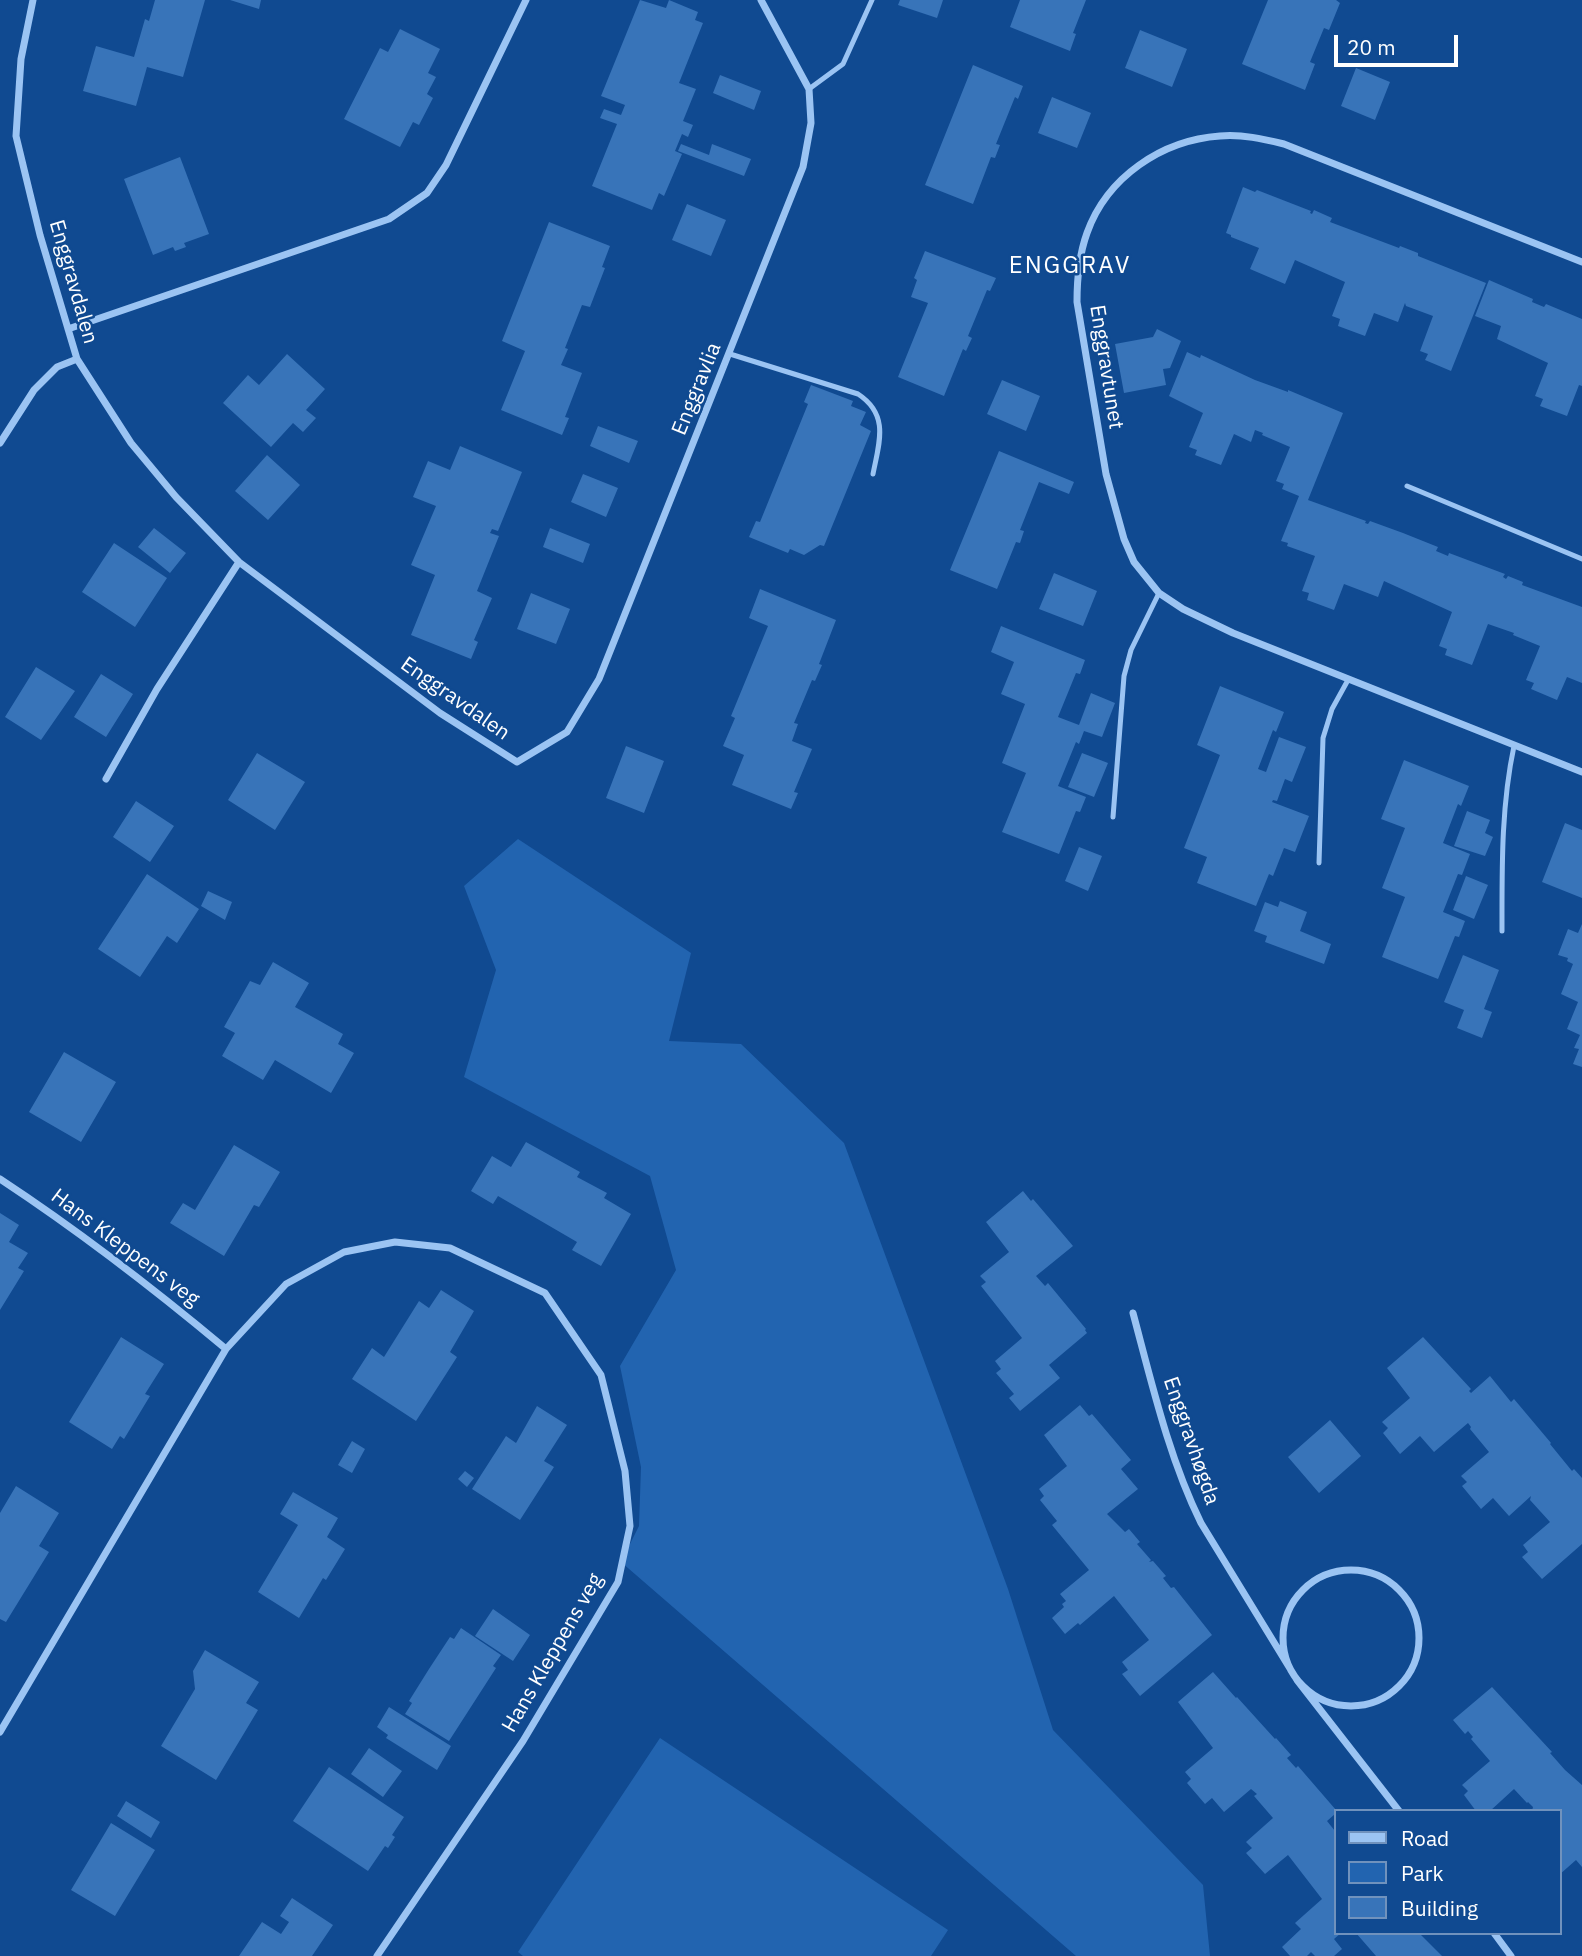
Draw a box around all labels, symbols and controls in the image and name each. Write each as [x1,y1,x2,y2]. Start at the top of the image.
scale bar [1337,21,1461,65]
text: 20 m [1347,33,1396,61]
street label: Enggravdalen [43,217,103,347]
district label: ENGGRAV [1010,252,1130,280]
street label: Enggravtunet [1084,303,1128,431]
street label: Enggravlia [667,339,727,439]
street label: Enggravdalen [395,652,515,746]
street label: Hans Kleppens veg [46,1184,204,1312]
street label: Enggravhøgda [1157,1374,1225,1508]
street label: Hans Kleppens veg [497,1569,609,1737]
legend [1334,1809,1561,1935]
text: Road [1401,1824,1449,1852]
text: Park [1401,1859,1444,1887]
text: Building [1401,1894,1478,1922]

